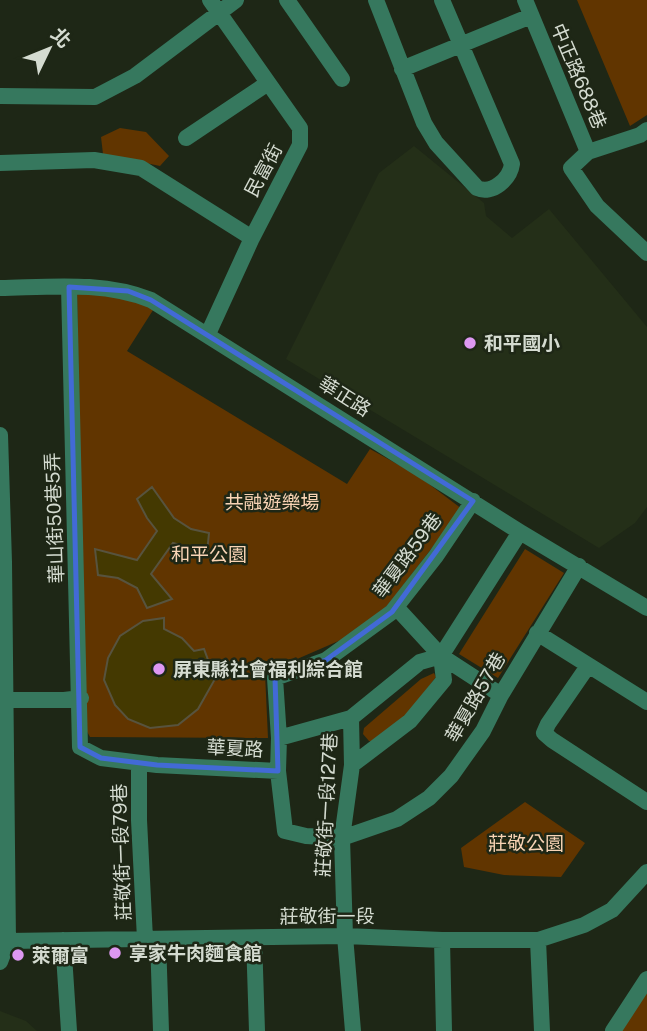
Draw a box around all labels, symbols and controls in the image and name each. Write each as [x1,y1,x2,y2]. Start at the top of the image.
north arrow [14,14,84,84]
street label: 中正路688巷 [547,20,611,132]
text: 北 [47,23,76,52]
street label: 民富街 [240,140,286,200]
place label: 和平國小 [484,332,560,354]
marker: 和平國小 [462,335,478,351]
street label: 華正路 [315,372,375,420]
street label: 華山街50巷5弄 [41,452,67,584]
park label: 共融遊樂場 [224,491,320,513]
street label: 華夏路59巷 [368,508,446,602]
park label: 和平公園 [171,543,247,565]
street label: 華夏路57巷 [441,648,509,746]
place label: 屏東縣社會福利綜合館 [173,658,363,680]
marker: 屏東縣社會福利綜合館 [151,661,167,677]
street label: 莊敬街一段127巷 [311,732,341,878]
street label: 華夏路 [206,736,264,760]
street label: 莊敬街一段79巷 [108,783,134,921]
park label: 莊敬公園 [488,832,564,854]
street label: 莊敬街一段 [279,905,375,927]
place label: 享家牛肉麵食館 [129,942,262,964]
place label: 萊爾富 [32,944,89,966]
marker: 享家牛肉麵食館 [107,945,123,961]
marker: 萊爾富 [10,947,26,963]

